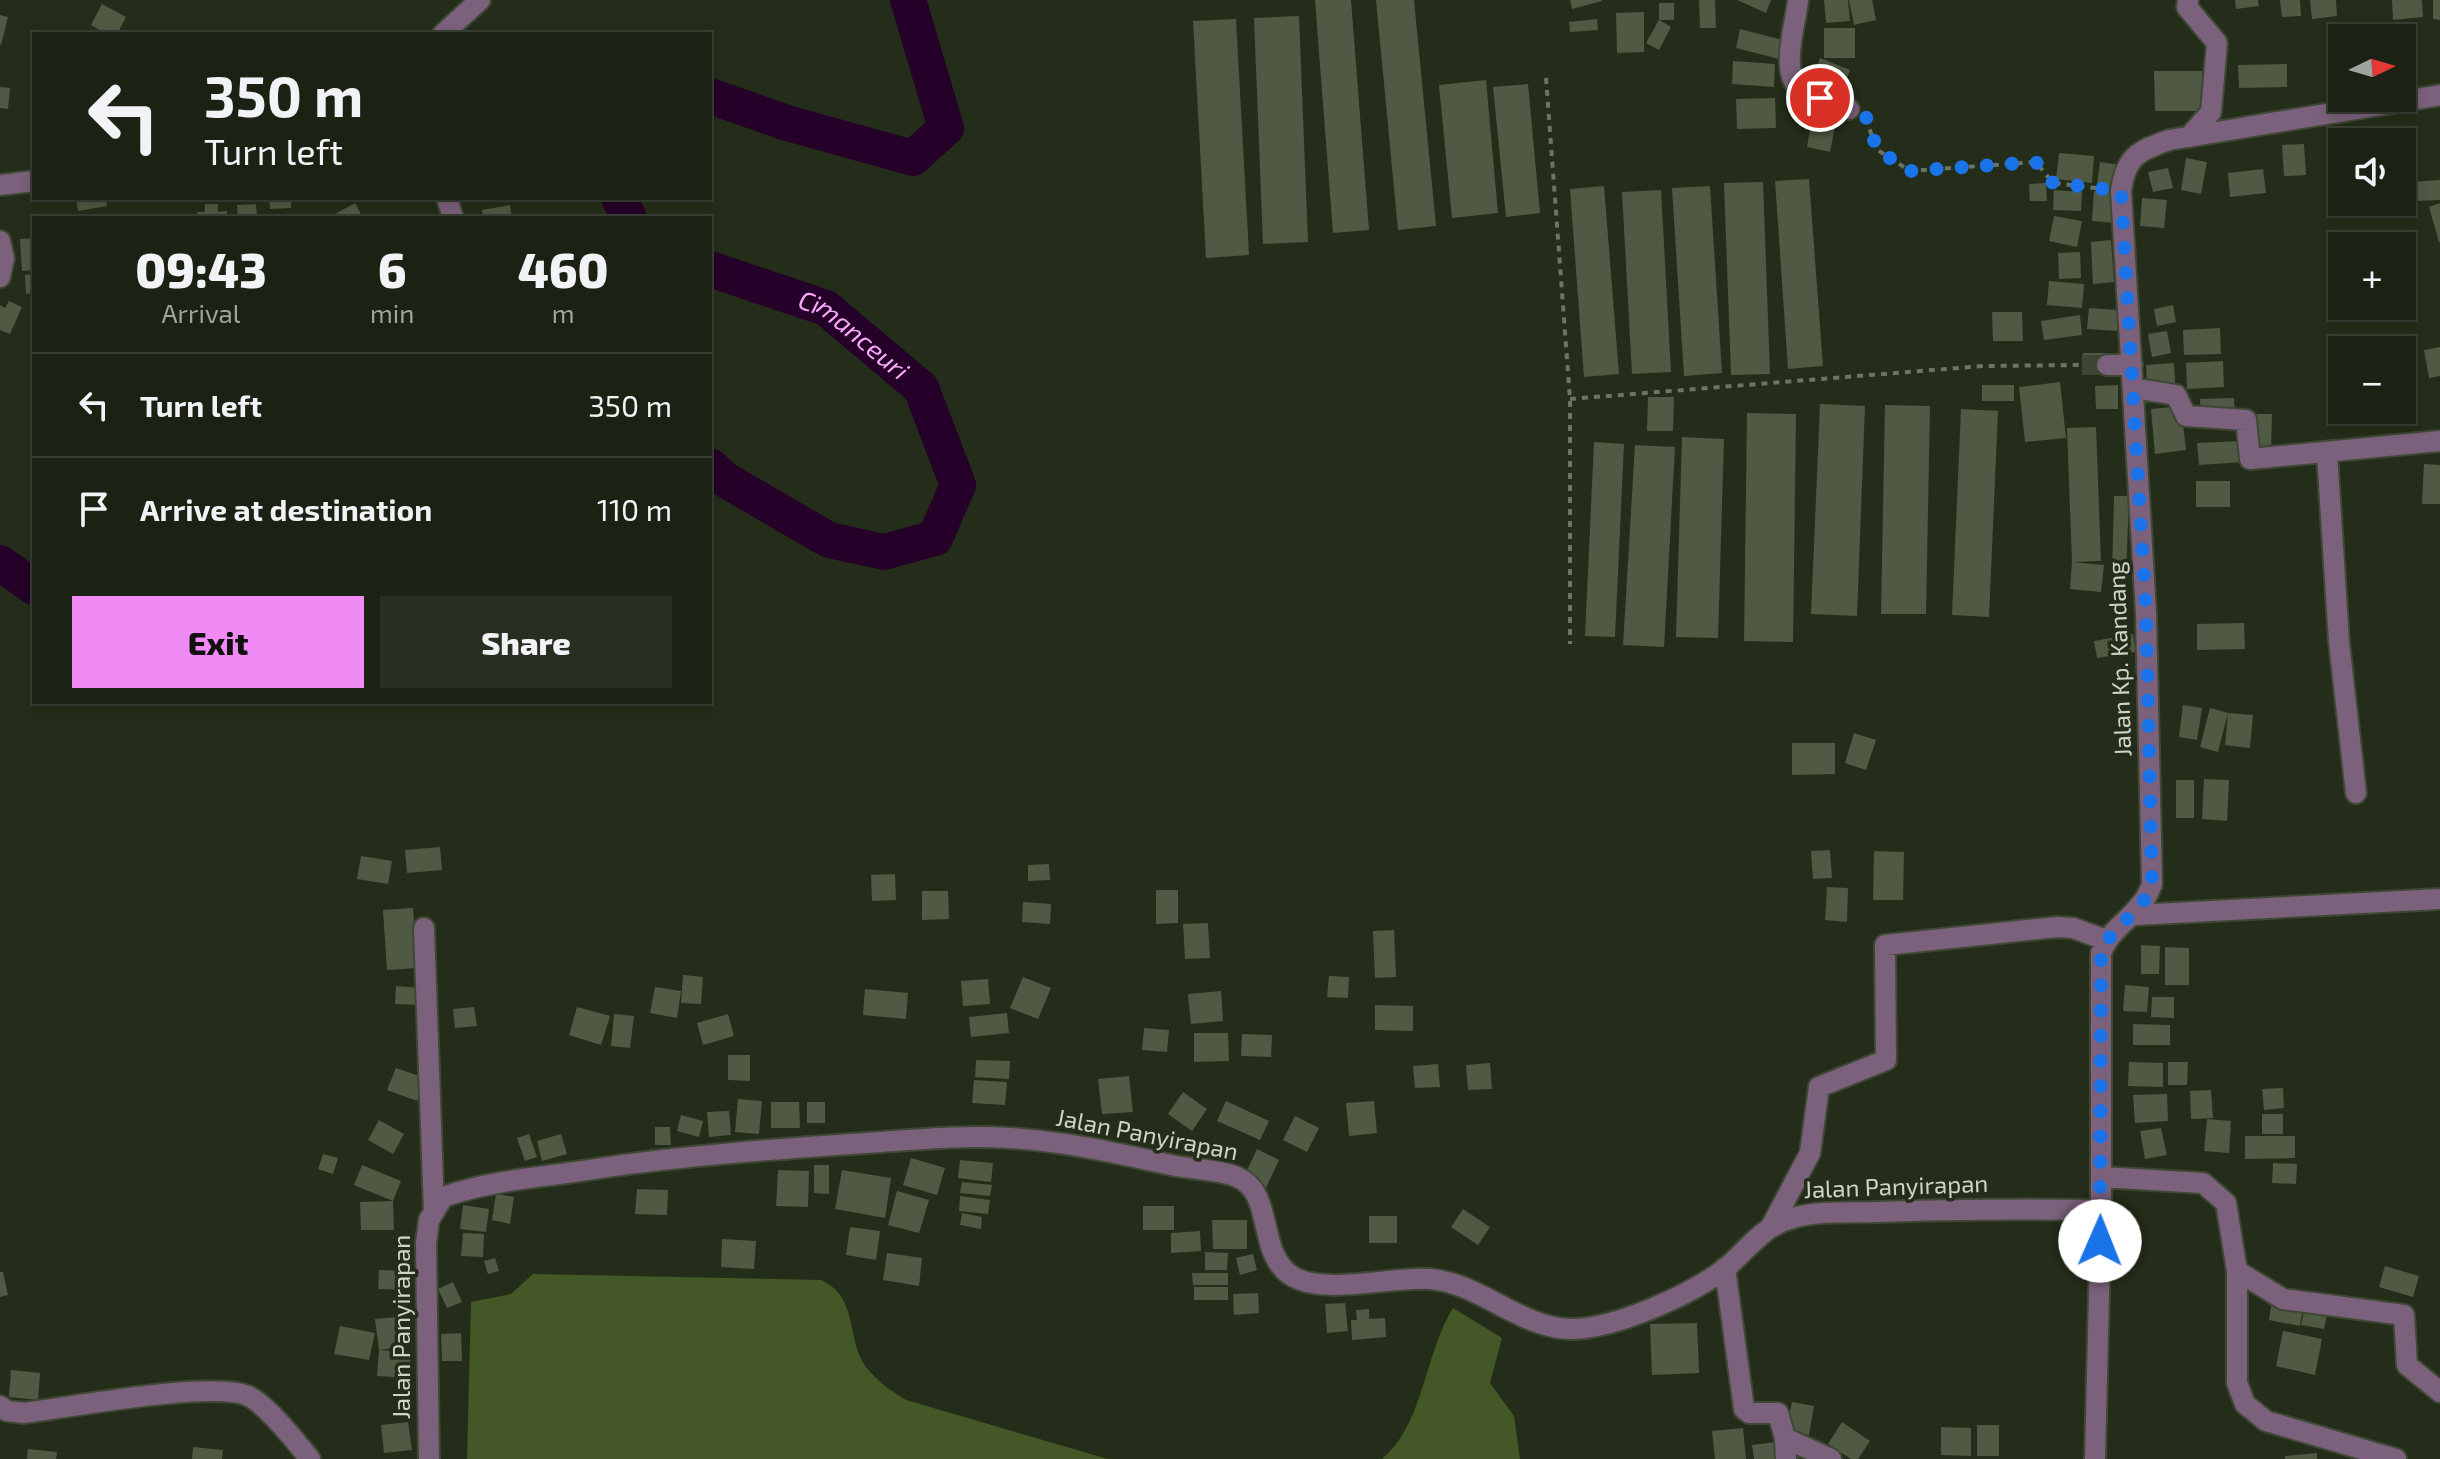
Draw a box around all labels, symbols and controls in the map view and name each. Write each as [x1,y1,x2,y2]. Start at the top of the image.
north arrow [2328,24,2416,112]
map controls [2328,24,2416,424]
text: 350 m [204,61,363,128]
icon: left [72,64,176,168]
pin [1786,64,1854,132]
icon: arrive [1798,76,1842,120]
button: sound [2328,128,2416,216]
text: Turn left [204,129,343,172]
button: + [2328,232,2416,320]
text: 09:43 [135,240,267,298]
text: 6 [378,240,407,298]
text: 460 [518,240,609,298]
water label: Cimanceuri [795,283,916,385]
text: Arrival [161,297,241,328]
text: min [370,297,414,328]
text: m [552,297,575,328]
button: − [2328,336,2416,424]
icon: left [72,383,116,427]
text: Turn left [140,387,262,423]
text: 350 m [588,387,672,423]
icon: arrive [72,487,116,531]
text: Arrive at destination [140,491,432,527]
text: 110 m [597,491,672,527]
street label: Jalan Kp. Kandang [2101,561,2136,757]
button: Exit [72,596,364,688]
button: Share [380,596,672,688]
street label: Jalan Panyirapan [1054,1102,1241,1165]
street label: Jalan Panyirapan [1803,1168,1989,1203]
position arrow [2058,1199,2142,1283]
street label: Jalan Panyirapan [386,1235,415,1419]

